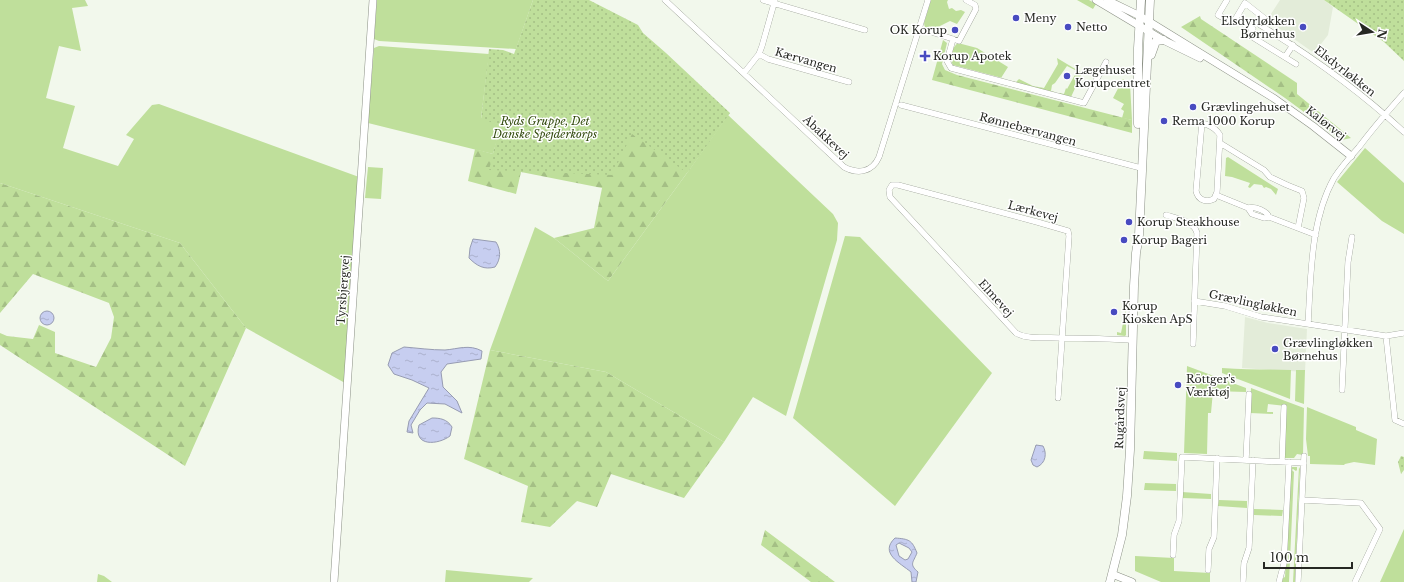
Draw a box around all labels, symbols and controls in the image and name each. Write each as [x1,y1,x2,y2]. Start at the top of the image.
place label: Meny [1024,11,1056,25]
north arrow [1352,12,1392,52]
marker: Meny [1011,13,1021,23]
place label: Elsdyrløkken Børnehus [1221,14,1295,41]
place label: Netto [1076,20,1107,34]
marker: Netto [1063,22,1073,32]
marker: Elsdyrløkken Børnehus [1298,22,1308,32]
place label: OK Korup [890,23,947,37]
marker: OK Korup [950,25,960,35]
text: N [1374,28,1390,41]
street label: Elsdyrløkken [1312,43,1379,100]
street label: Kærvangen [773,44,839,76]
place label: Korup Apotek [933,49,1012,63]
marker: Korup Apotek [920,51,930,61]
place label: Lægehuset Korupcentret [1075,63,1151,90]
marker: Lægehuset Korupcentret [1062,71,1072,81]
place label: Grævlingehuset [1201,100,1291,114]
marker: Grævlingehuset [1188,102,1198,112]
street label: Kalørvej [1303,103,1349,143]
street label: Rønnebærvangen [978,109,1078,149]
street label: Åbakkevej [800,112,852,162]
park label: Ryds Gruppe, Det Danske Spejderkorps [492,114,597,141]
place label: Rema 1000 Korup [1172,114,1275,128]
marker: Rema 1000 Korup [1159,116,1169,126]
street label: Lærkevej [1006,198,1060,224]
place label: Korup Steakhouse [1137,215,1240,229]
marker: Korup Steakhouse [1124,217,1134,227]
place label: Korup Bageri [1132,233,1207,247]
marker: Korup Bageri [1119,235,1129,245]
street label: Tyrsbjergvej [334,255,352,325]
street label: Elmevej [976,276,1016,320]
street label: Grævlingløkken [1208,287,1299,319]
place label: Korup Kiosken ApS [1122,299,1193,326]
marker: Korup Kiosken ApS [1109,307,1119,317]
place label: Grævlingløkken Børnehus [1283,336,1373,363]
marker: Grævlingløkken Børnehus [1270,344,1280,354]
place label: Röttger's Værktøj [1185,372,1235,399]
marker: Röttger's Værktøj [1173,380,1183,390]
street label: Rugårdsvej [1112,387,1128,449]
scale bar [1264,544,1352,570]
text: 100 m [1270,550,1309,565]

